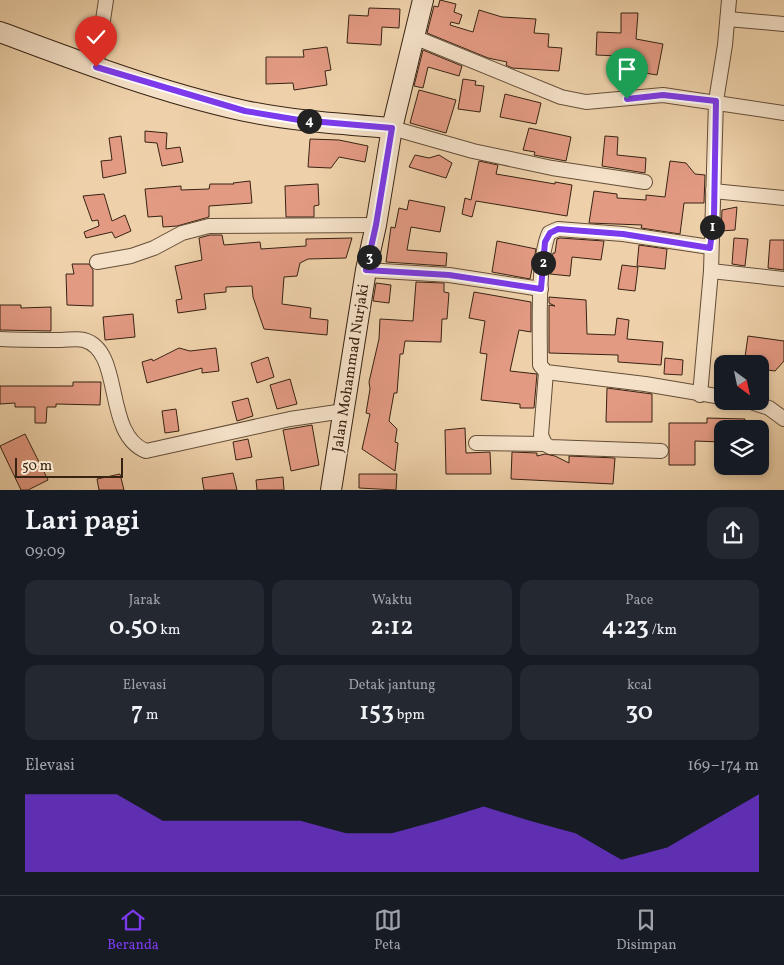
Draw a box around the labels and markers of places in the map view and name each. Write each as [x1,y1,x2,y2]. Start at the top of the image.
pin [75,16,117,67]
pin [606,48,648,99]
pin: 4 [296,108,322,134]
pin: 1 [700,214,724,240]
pin: 3 [356,244,382,270]
pin: 2 [530,250,556,276]

